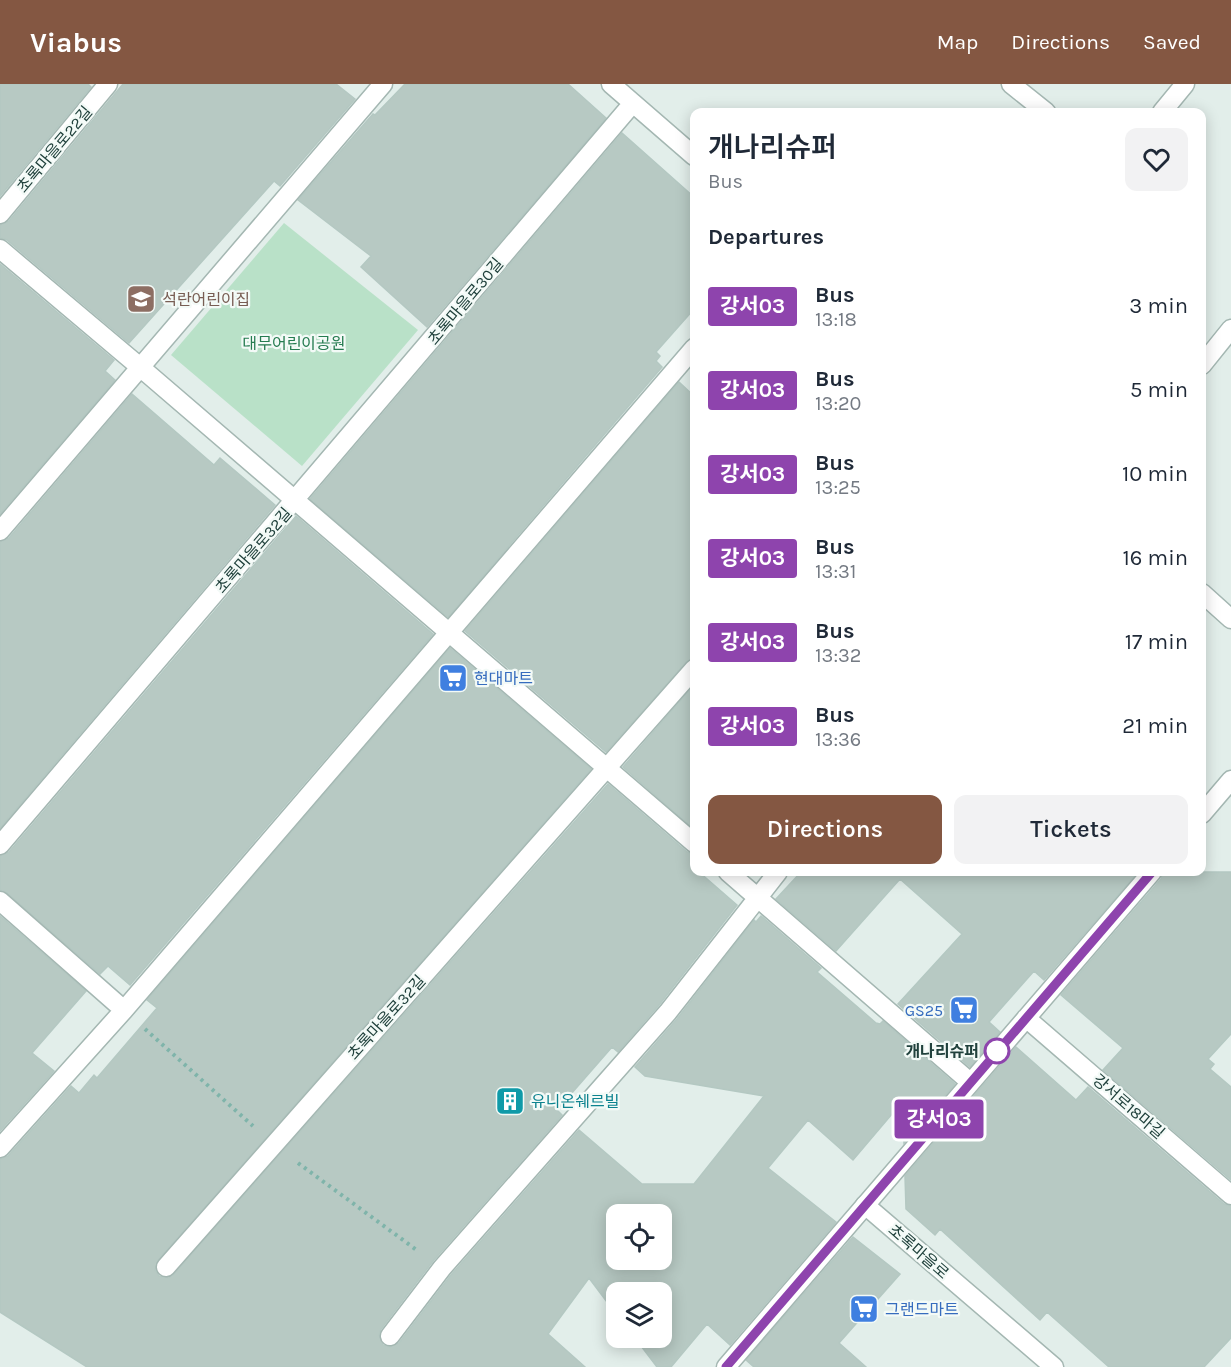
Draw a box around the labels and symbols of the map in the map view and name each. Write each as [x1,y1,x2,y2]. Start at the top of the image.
street label: 초록마을로22길 [13,102,96,196]
street label: 초록마을로30길 [424,254,507,349]
school or university icon: 석란어린이집 [125,283,157,315]
place label: 석란어린이집 [162,290,250,309]
park label: 대무어린이공원 [242,334,346,353]
street label: 초록마을로32길 [211,504,296,597]
supermarket icon: 현대마트 [437,662,469,694]
place label: 현대마트 [474,669,533,688]
street label: 초록마을로32길 [343,971,429,1063]
supermarket icon: GS25 [948,994,980,1026]
place label: GS25 [905,1001,943,1020]
marker: 개나리슈퍼 [984,1038,1010,1064]
place label: 개나리슈퍼 [905,1042,979,1061]
street label: 강서로18마길 [1089,1070,1168,1143]
building icon: 유니온쉐르빌 [494,1085,526,1117]
place label: 유니온쉐르빌 [531,1092,619,1111]
line badge: 강서03 [897,1100,981,1138]
street label: 초록마을로 [885,1220,953,1283]
supermarket icon: 그랜드마트 [848,1293,880,1325]
place label: 그랜드마트 [885,1300,959,1319]

